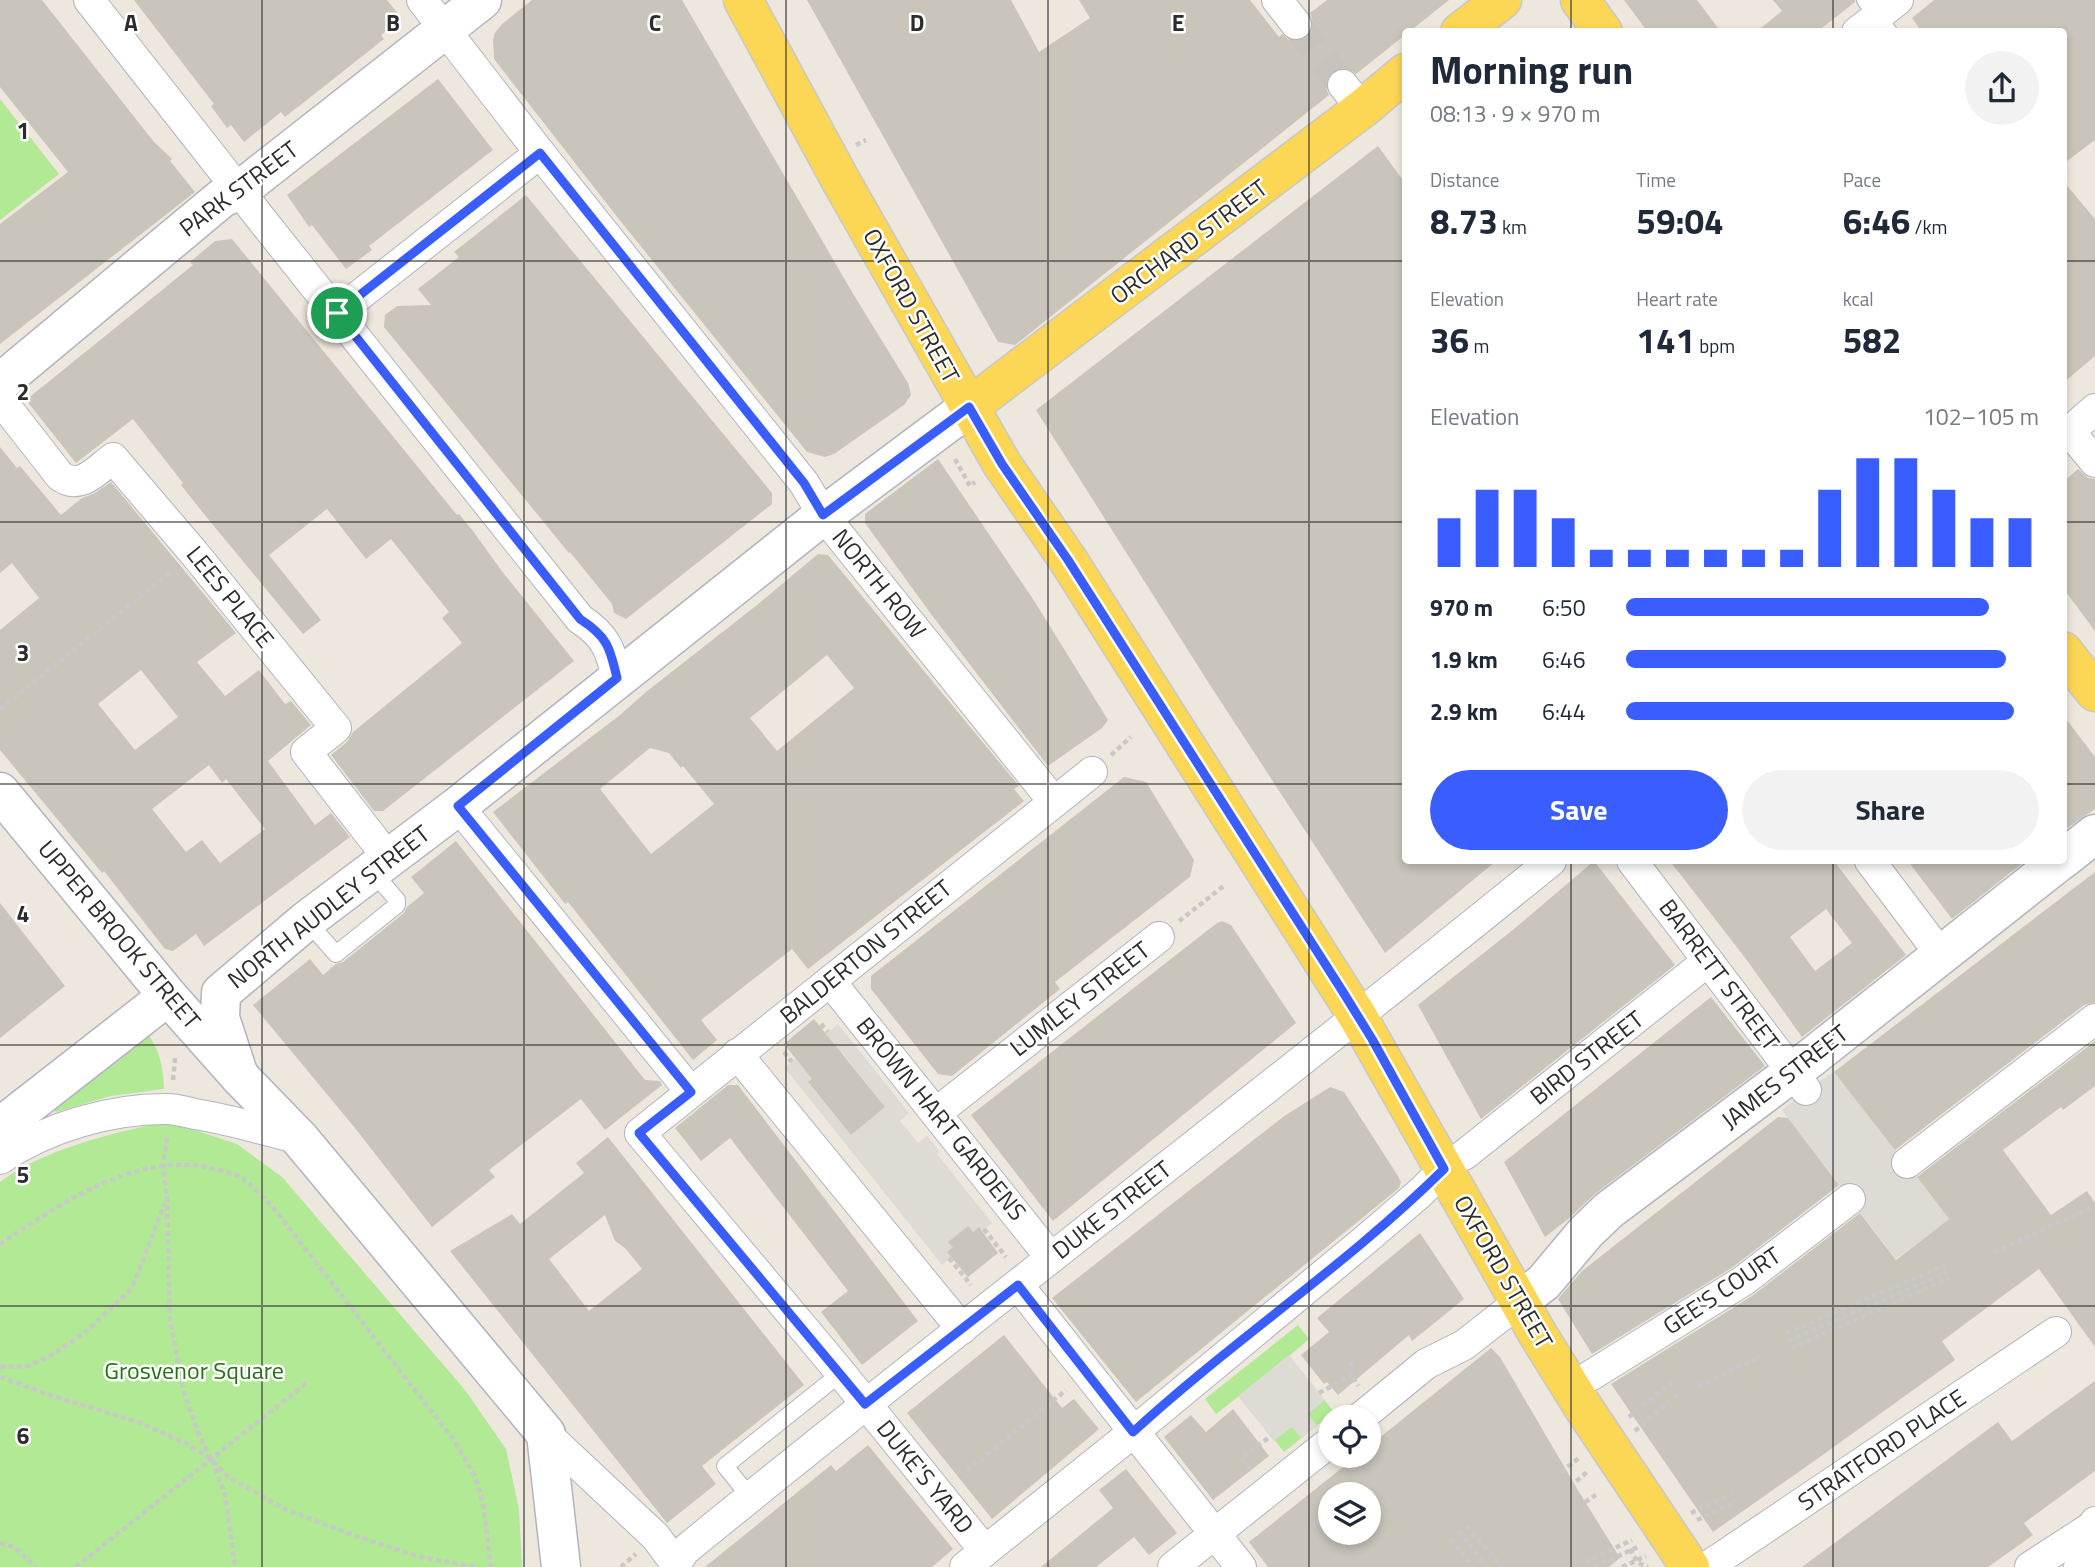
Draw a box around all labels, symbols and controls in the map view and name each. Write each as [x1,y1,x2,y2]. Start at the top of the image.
text: A [124,5,138,40]
text: B [386,5,400,40]
text: C [649,5,661,40]
text: D [910,5,924,40]
text: E [1172,5,1184,40]
text: Morning run [1430,41,1633,99]
button: share [1965,51,2039,125]
text: 08:13 · 9 × 970 m [1430,96,1600,131]
text: 1 [17,113,29,148]
street label: PARK STREET [171,131,306,245]
text: Distance [1430,165,1499,194]
text: Time [1636,165,1676,194]
text: Pace [1843,165,1881,194]
street label: ORCHARD STREET [1102,170,1275,313]
text: 8.73 [1430,194,1498,248]
text: 59:04 [1636,194,1724,248]
text: 6:46 [1843,194,1910,248]
text: km [1498,212,1527,241]
text: /km [1910,212,1947,241]
street label: OXFORD STREET [854,222,970,390]
pin [307,283,367,343]
text: Elevation [1430,284,1504,313]
text: Heart rate [1636,284,1718,313]
text: kcal [1843,284,1874,313]
icon: arrive [318,294,356,332]
text: 36 [1430,313,1469,367]
text: 141 [1636,313,1695,367]
text: 582 [1843,313,1901,367]
text: m [1469,331,1489,360]
text: bpm [1695,331,1735,360]
text: 2 [17,374,29,409]
text: Elevation [1430,399,1519,434]
text: 102–105 m [1923,399,2039,434]
street label: NORTH ROW [824,521,935,646]
street label: LEES PLACE [178,538,283,655]
text: 970 m [1430,590,1493,625]
text: 6:50 [1542,590,1586,625]
text: 3 [17,635,29,670]
text: 1.9 km [1430,642,1498,677]
text: 6:46 [1542,642,1586,677]
text: 2.9 km [1430,694,1498,729]
text: 6:44 [1542,694,1586,729]
button: Save [1430,770,1728,850]
button: Share [1742,770,2039,850]
street label: NORTH AUDLEY STREET [219,815,438,997]
street label: UPPER BROOK STREET [30,832,210,1037]
street label: BALDERTON STREET [771,870,960,1032]
street label: BARRETT STREET [1651,891,1789,1058]
text: 4 [17,896,29,931]
street label: LUMLEY STREET [1002,932,1157,1065]
street label: BIRD STREET [1522,1001,1651,1113]
street label: BROWN HART GARDENS [848,1009,1035,1228]
street label: JAMES STREET [1713,1015,1856,1137]
street label: DUKE STREET [1044,1151,1179,1267]
text: 5 [17,1157,29,1192]
street label: OXFORD STREET [1445,1188,1563,1355]
street label: GEE'S COURT [1655,1237,1788,1343]
park label: Grosvenor Square [104,1352,284,1388]
street label: STRATFORD PLACE [1790,1379,1973,1519]
map controls [1318,1405,1381,1545]
button: locate [1318,1405,1381,1468]
street label: DUKE'S YARD [869,1412,983,1541]
text: 6 [17,1418,30,1453]
button: layers [1318,1482,1381,1545]

